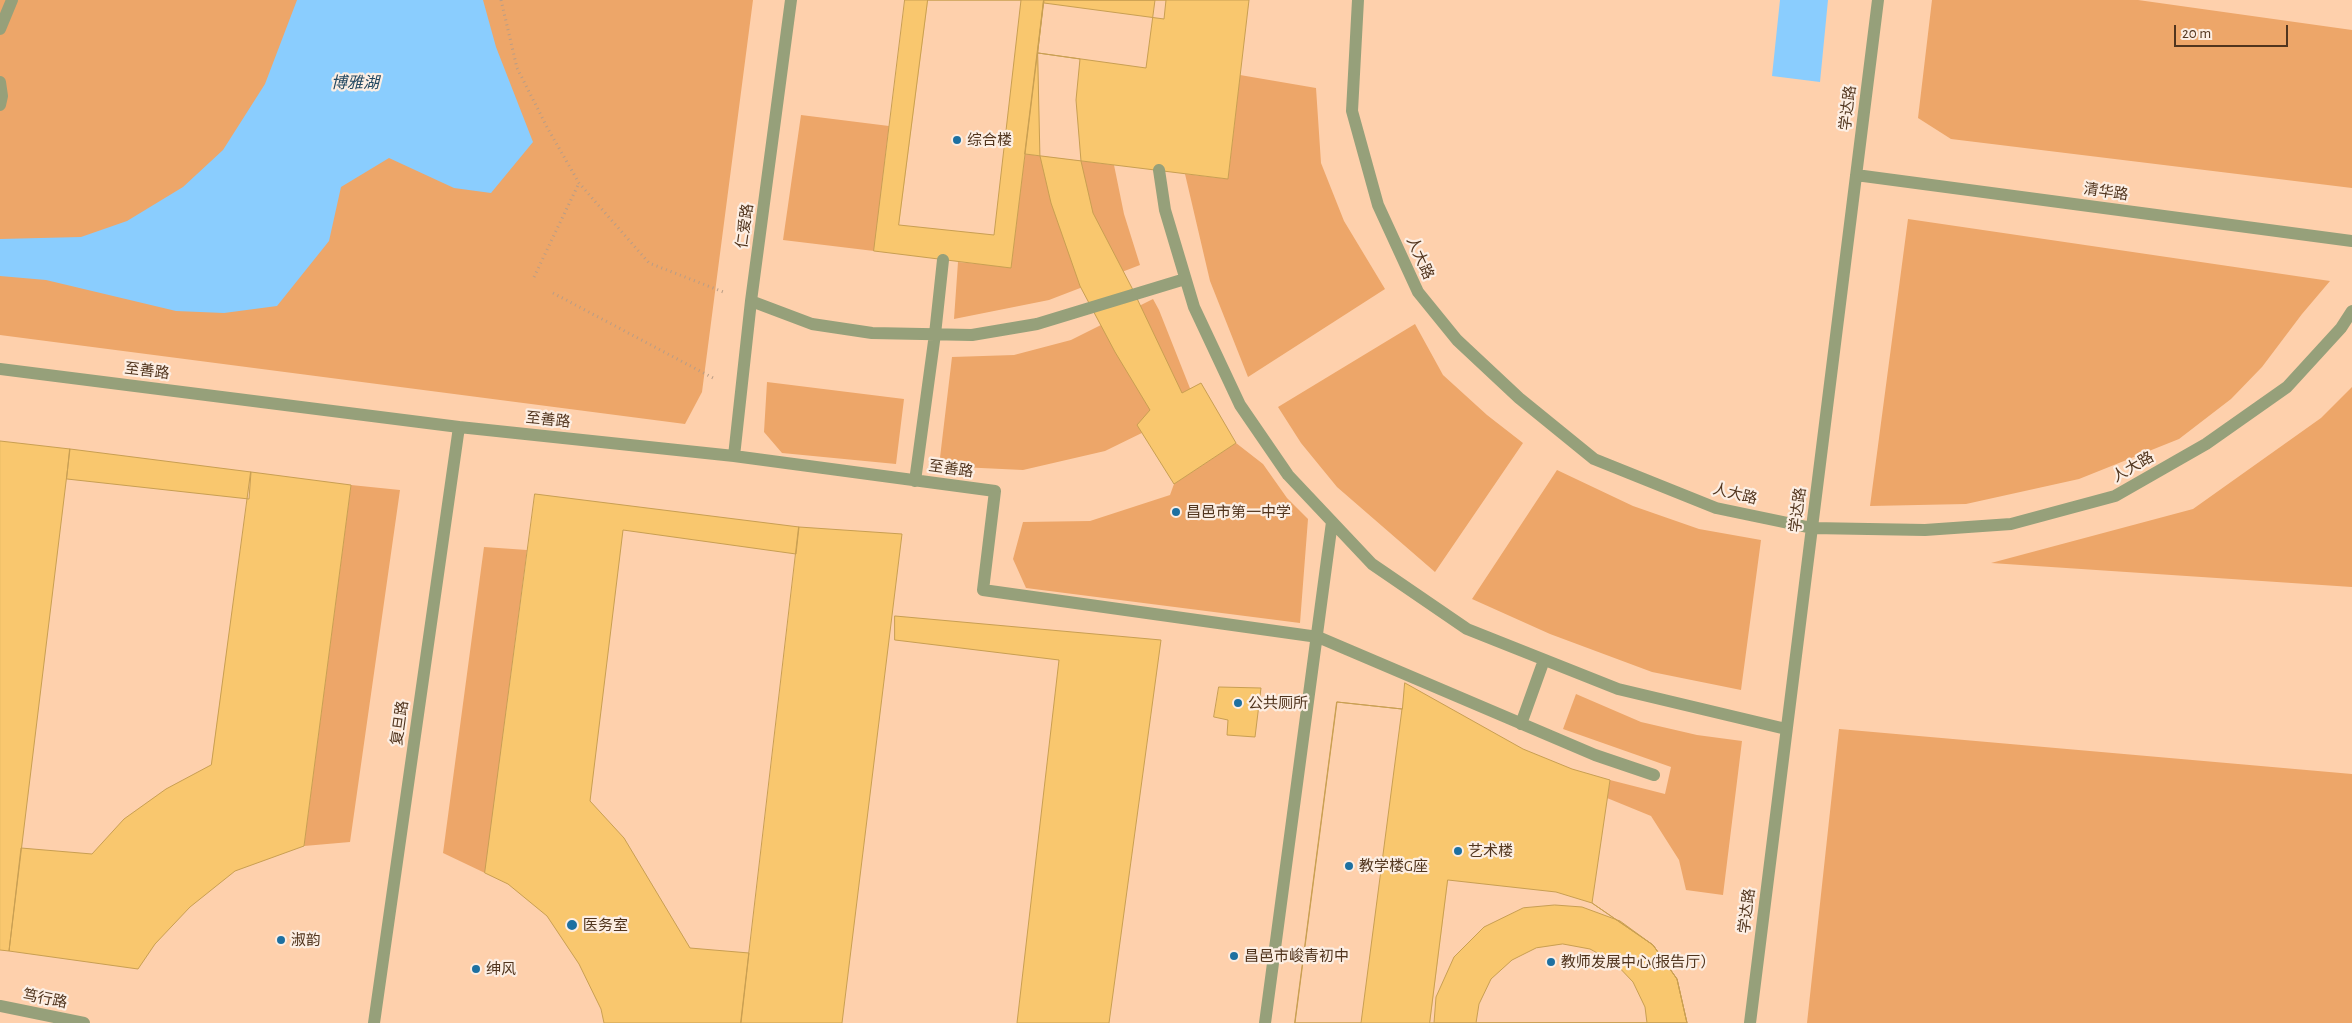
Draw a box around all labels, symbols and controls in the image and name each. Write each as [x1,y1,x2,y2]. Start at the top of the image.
scale bar [2177,15,2291,47]
text: 20 m [2182,26,2211,41]
water label: 博雅湖 [331,73,379,93]
street label: 学达路 [1836,85,1860,131]
place label: 综合楼 [967,131,1012,149]
marker: 综合楼 [951,134,963,146]
street label: 清华路 [2082,180,2130,204]
street label: 仁爱路 [733,202,757,250]
street label: 人大路 [1403,234,1437,282]
street label: 至善路 [124,359,170,383]
street label: 至善路 [525,409,571,431]
street label: 人大路 [2109,448,2157,486]
street label: 至善路 [927,457,975,481]
street label: 人大路 [1711,480,1759,508]
street label: 学达路 [1786,487,1810,533]
place label: 昌邑市第一中学 [1186,503,1291,521]
marker: 昌邑市第一中学 [1170,506,1182,518]
place label: 公共厕所 [1248,694,1308,712]
marker: 公共厕所 [1232,697,1244,709]
street label: 复旦路 [388,699,412,747]
place label: 艺术楼 [1468,842,1513,860]
marker: 艺术楼 [1452,845,1464,857]
place label: 教学楼G座 [1359,857,1428,875]
marker: 教学楼G座 [1343,860,1355,872]
street label: 学达路 [1735,888,1759,934]
place label: 医务室 [583,916,628,934]
marker: 医务室 [565,918,579,932]
place label: 淑韵 [291,931,321,949]
marker: 淑韵 [275,934,287,946]
place label: 昌邑市峻青初中 [1244,947,1349,965]
marker: 昌邑市峻青初中 [1228,950,1240,962]
place label: 教师发展中心(报告厅） [1561,953,1715,971]
marker: 教师发展中心(报告厅） [1545,956,1557,968]
place label: 绅风 [486,960,516,978]
marker: 绅风 [470,963,482,975]
street label: 笃行路 [21,986,69,1012]

